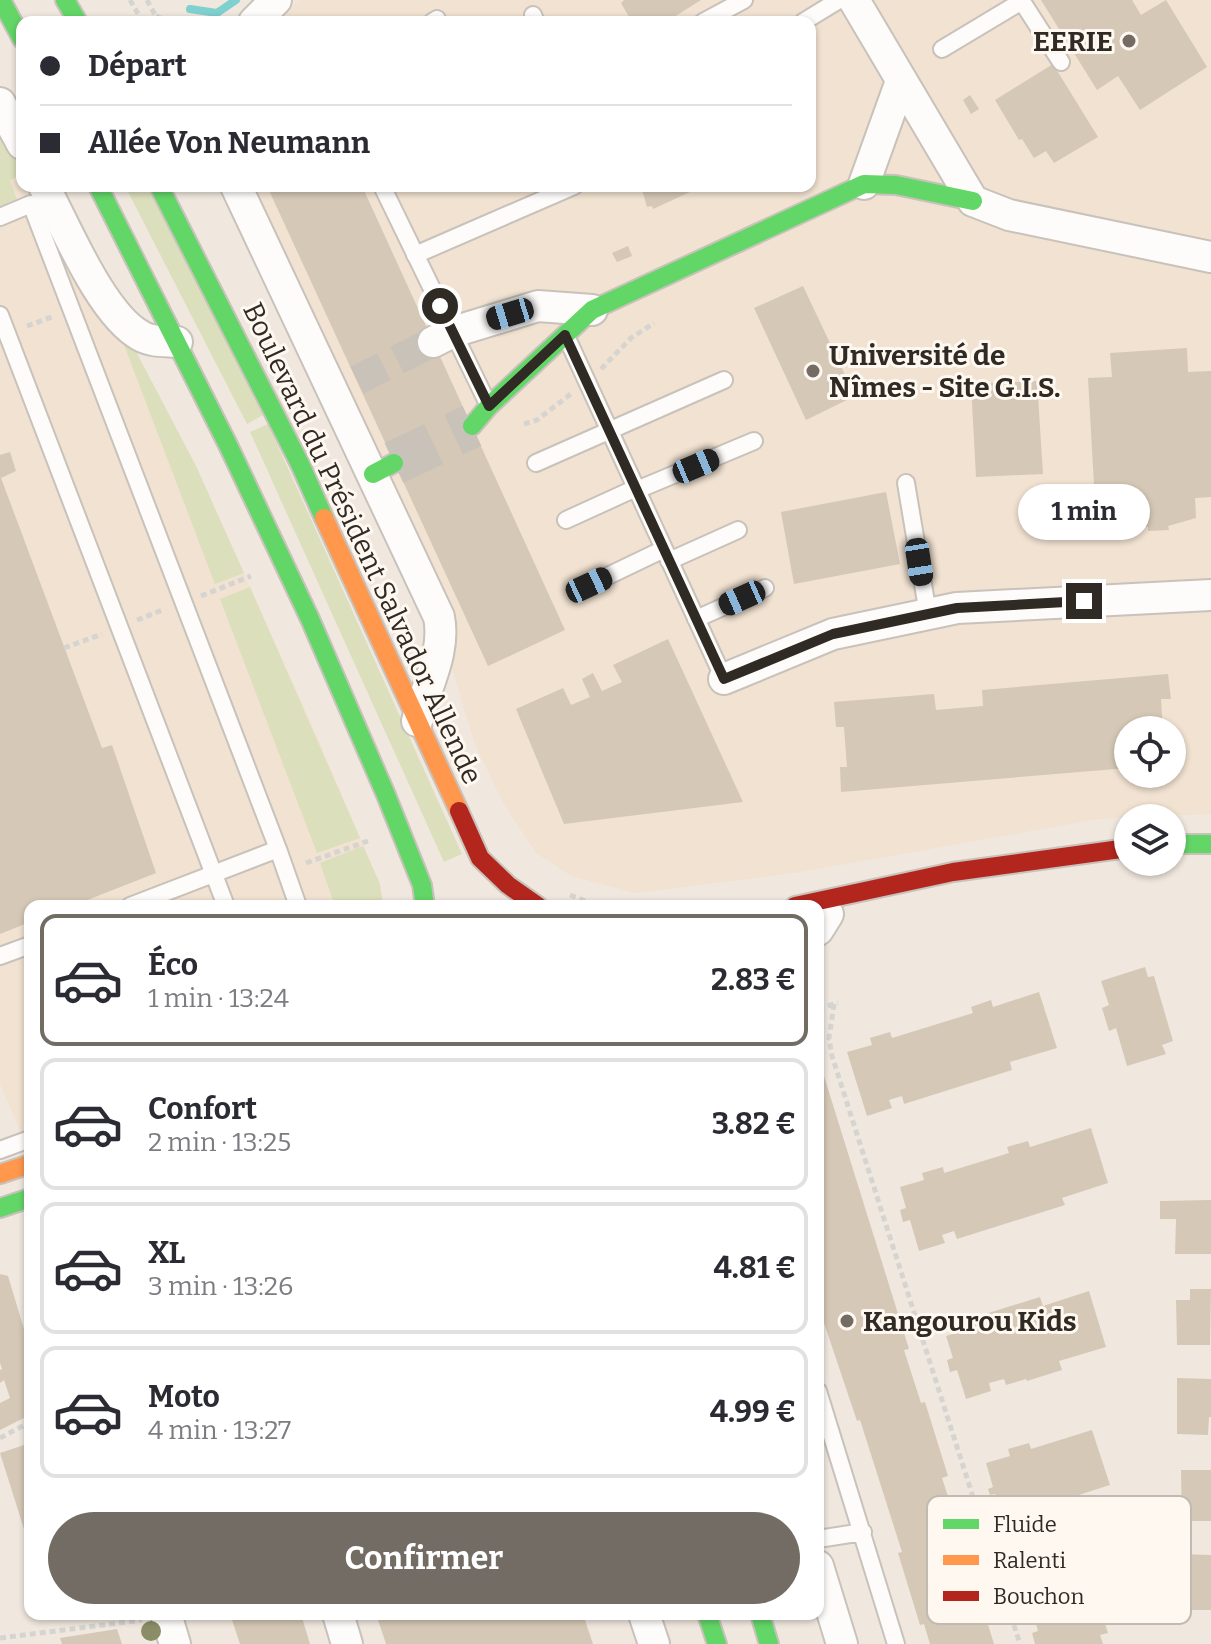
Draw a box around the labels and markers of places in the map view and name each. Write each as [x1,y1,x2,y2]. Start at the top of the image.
place label: EERIE [1033,25,1113,58]
marker: EERIE [1120,32,1138,50]
place label: Université de Nîmes - Site G.I.S. [829,339,1061,404]
marker: Université de Nîmes - Site G.I.S. [804,362,822,380]
place label: Kangourou Kids [863,1305,1077,1338]
marker: Kangourou Kids [838,1312,856,1330]

